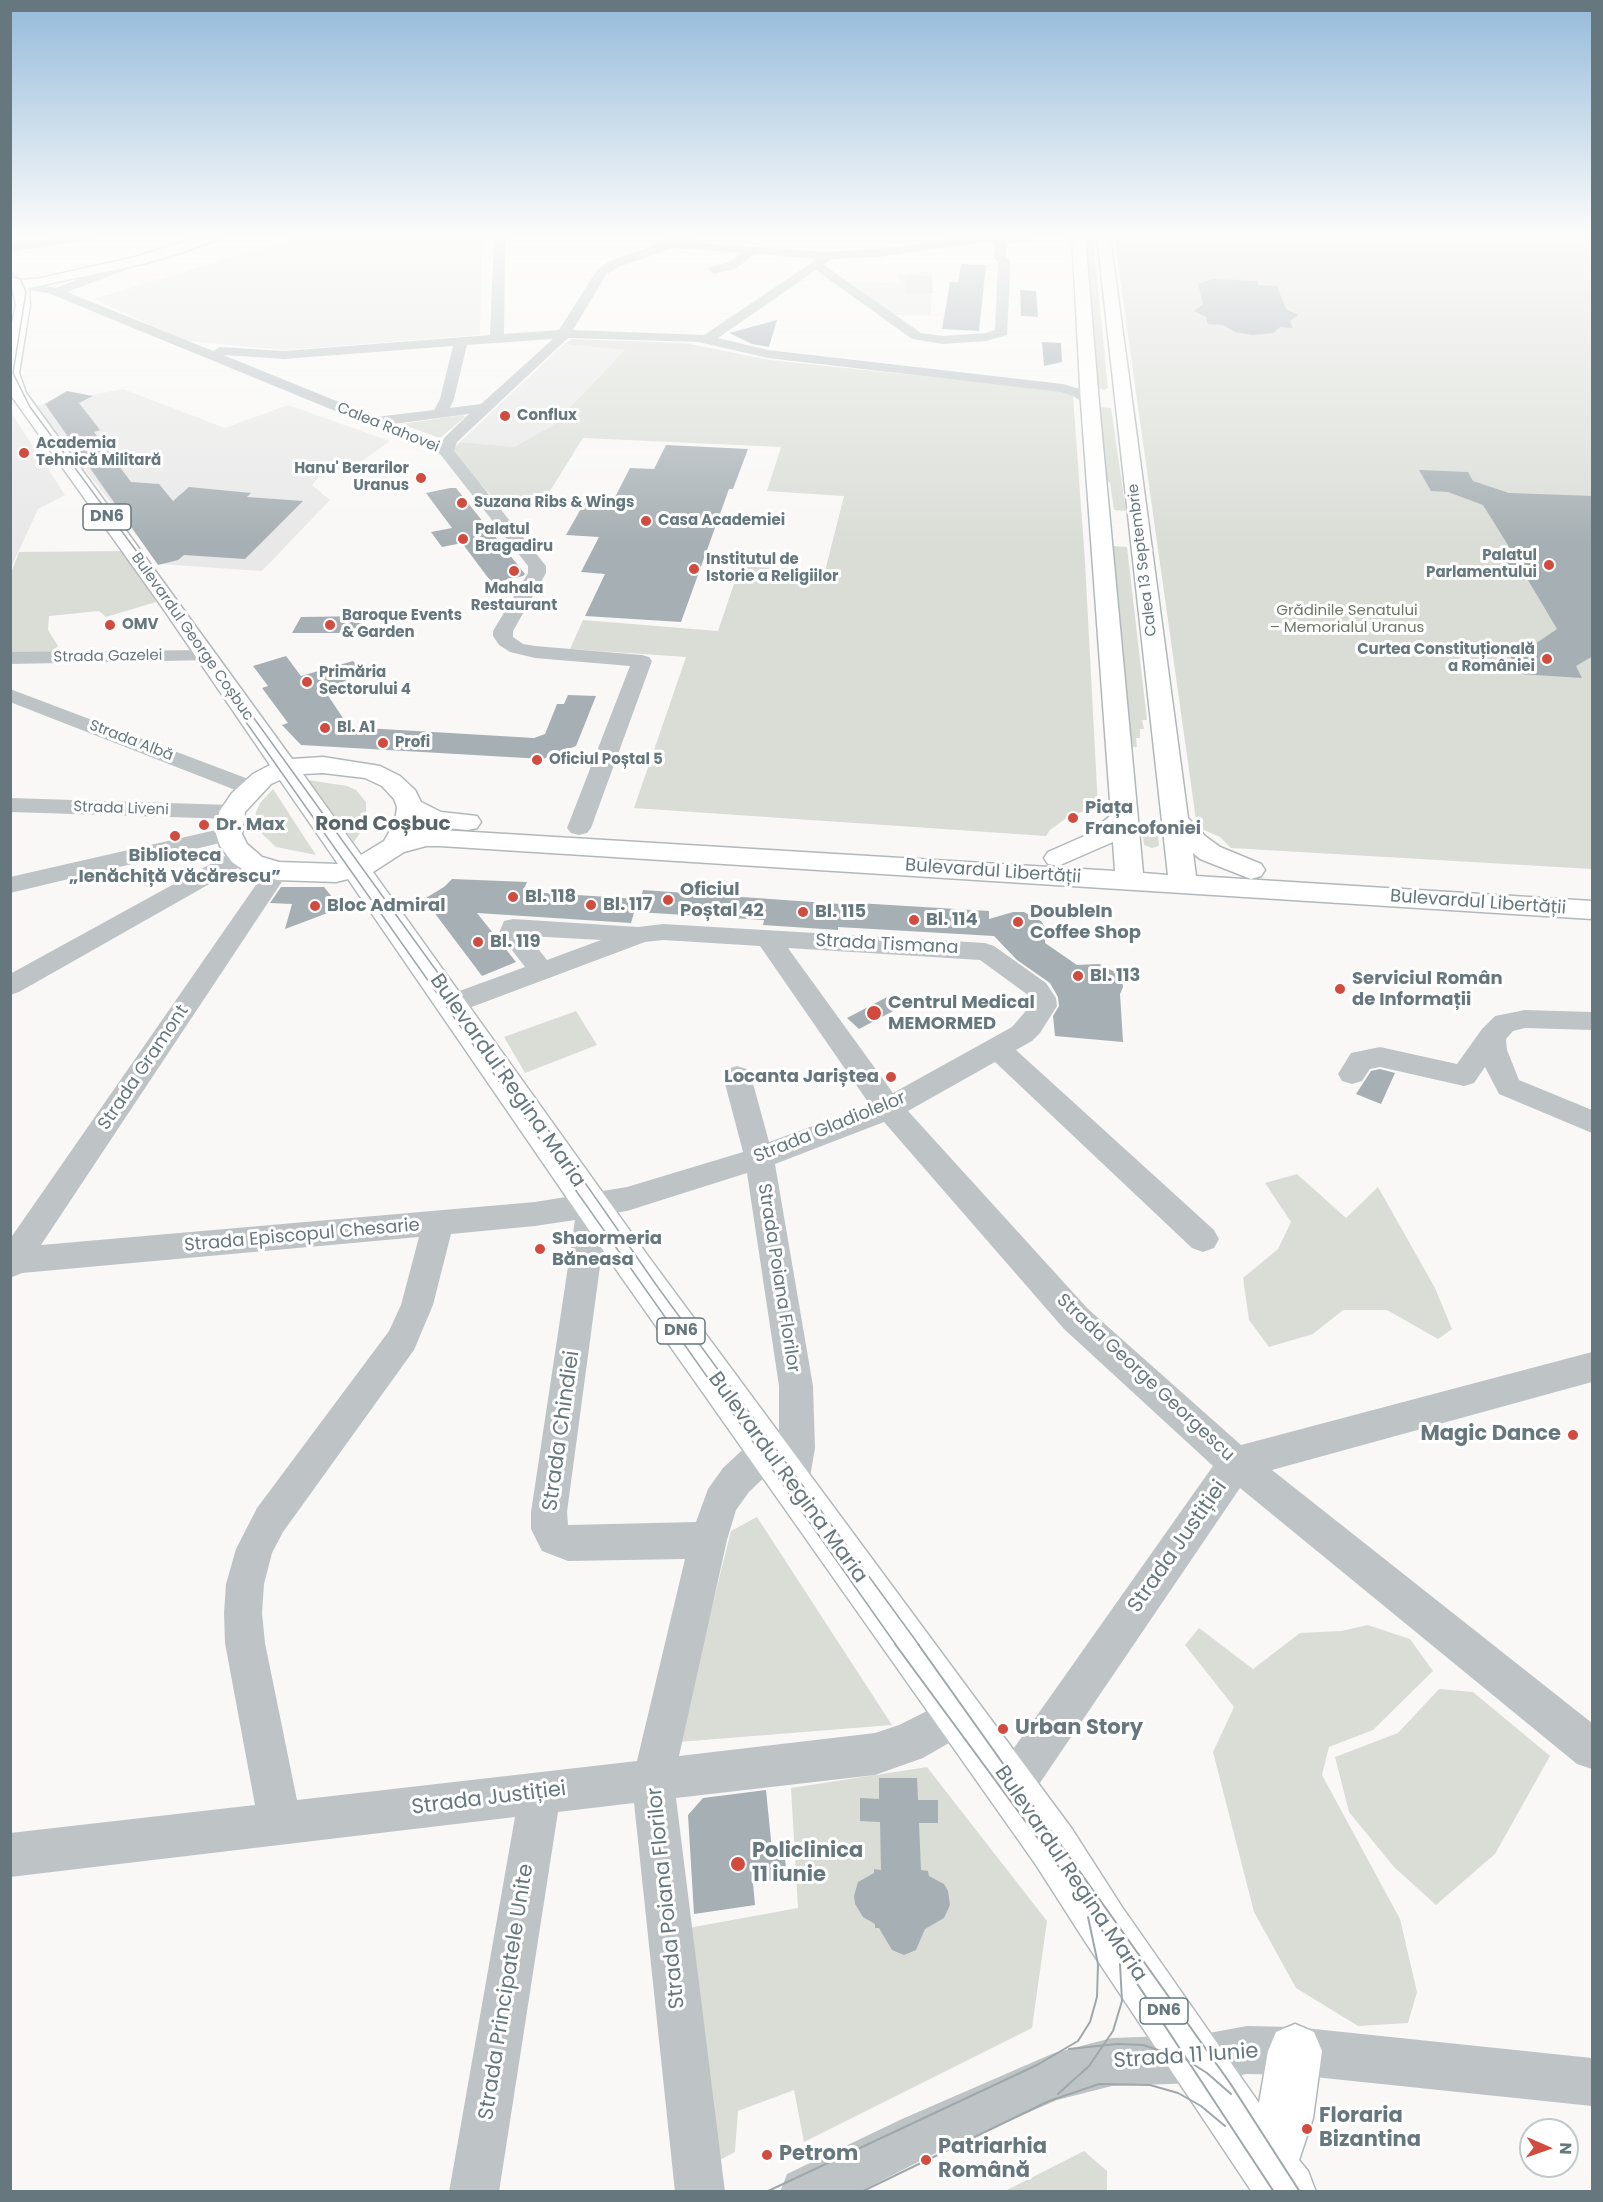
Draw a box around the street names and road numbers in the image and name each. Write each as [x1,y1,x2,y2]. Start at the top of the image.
street label: Calea Rahovei [334,399,442,457]
street label: Calea 13 Septembrie [1125,483,1161,637]
road number: DN6 [83,504,131,530]
street label: Bulevardul George Coșbuc [127,550,257,724]
street label: Strada Gazelei [53,647,163,667]
street label: Strada Albă [87,717,175,765]
street label: Strada Liveni [73,798,169,820]
street label: Bulevardul Libertății [904,855,1082,889]
street label: Bulevardul Libertății [1389,886,1567,920]
street label: Strada Tismana [815,930,959,960]
street label: Bulevardul Regina Maria [424,970,590,1192]
street label: Strada Gramont [94,1001,194,1135]
street label: Strada Gladiolelor [751,1088,909,1168]
street label: Strada Poiana Florilor [752,1182,804,1374]
street label: Strada Episcopul Chesarie [183,1215,421,1257]
street label: Strada George Georgescu [1052,1290,1238,1466]
road number: DN6 [657,1318,705,1344]
street label: Strada Chindiei [538,1349,586,1513]
street label: Bulevardul Regina Maria [702,1368,872,1588]
street label: Strada Justiției [1123,1476,1233,1618]
street label: Bulevardul Regina Maria [988,1761,1152,1987]
street label: Strada Justiției [410,1777,568,1821]
street label: Strada Poiana Florilor [643,1786,691,2010]
street label: Strada Principatele Unite [474,1862,540,2122]
road number: DN6 [1140,1998,1188,2024]
street label: Strada 11 Iunie [1113,2039,1259,2075]

